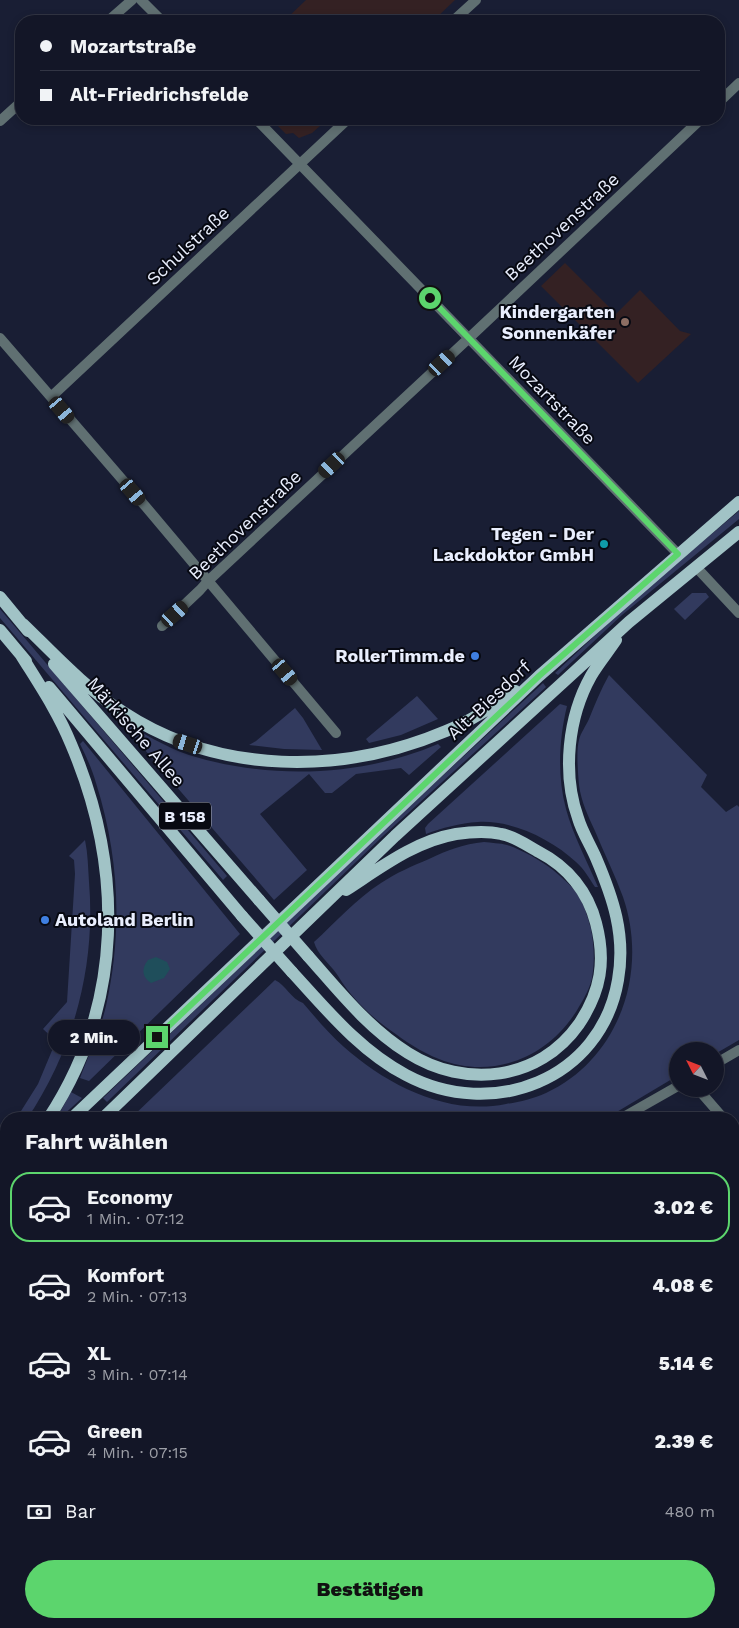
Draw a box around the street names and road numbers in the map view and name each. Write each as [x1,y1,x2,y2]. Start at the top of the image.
street label: Beethovenstraße [500,168,623,285]
street label: Schulstraße [142,202,233,289]
street label: Mozartstraße [505,351,600,449]
street label: Beethovenstraße [184,466,305,584]
street label: Alt-Biesdorf [443,656,535,744]
street label: Märkische Allee [83,673,190,791]
road number: B 158 [159,802,211,829]

